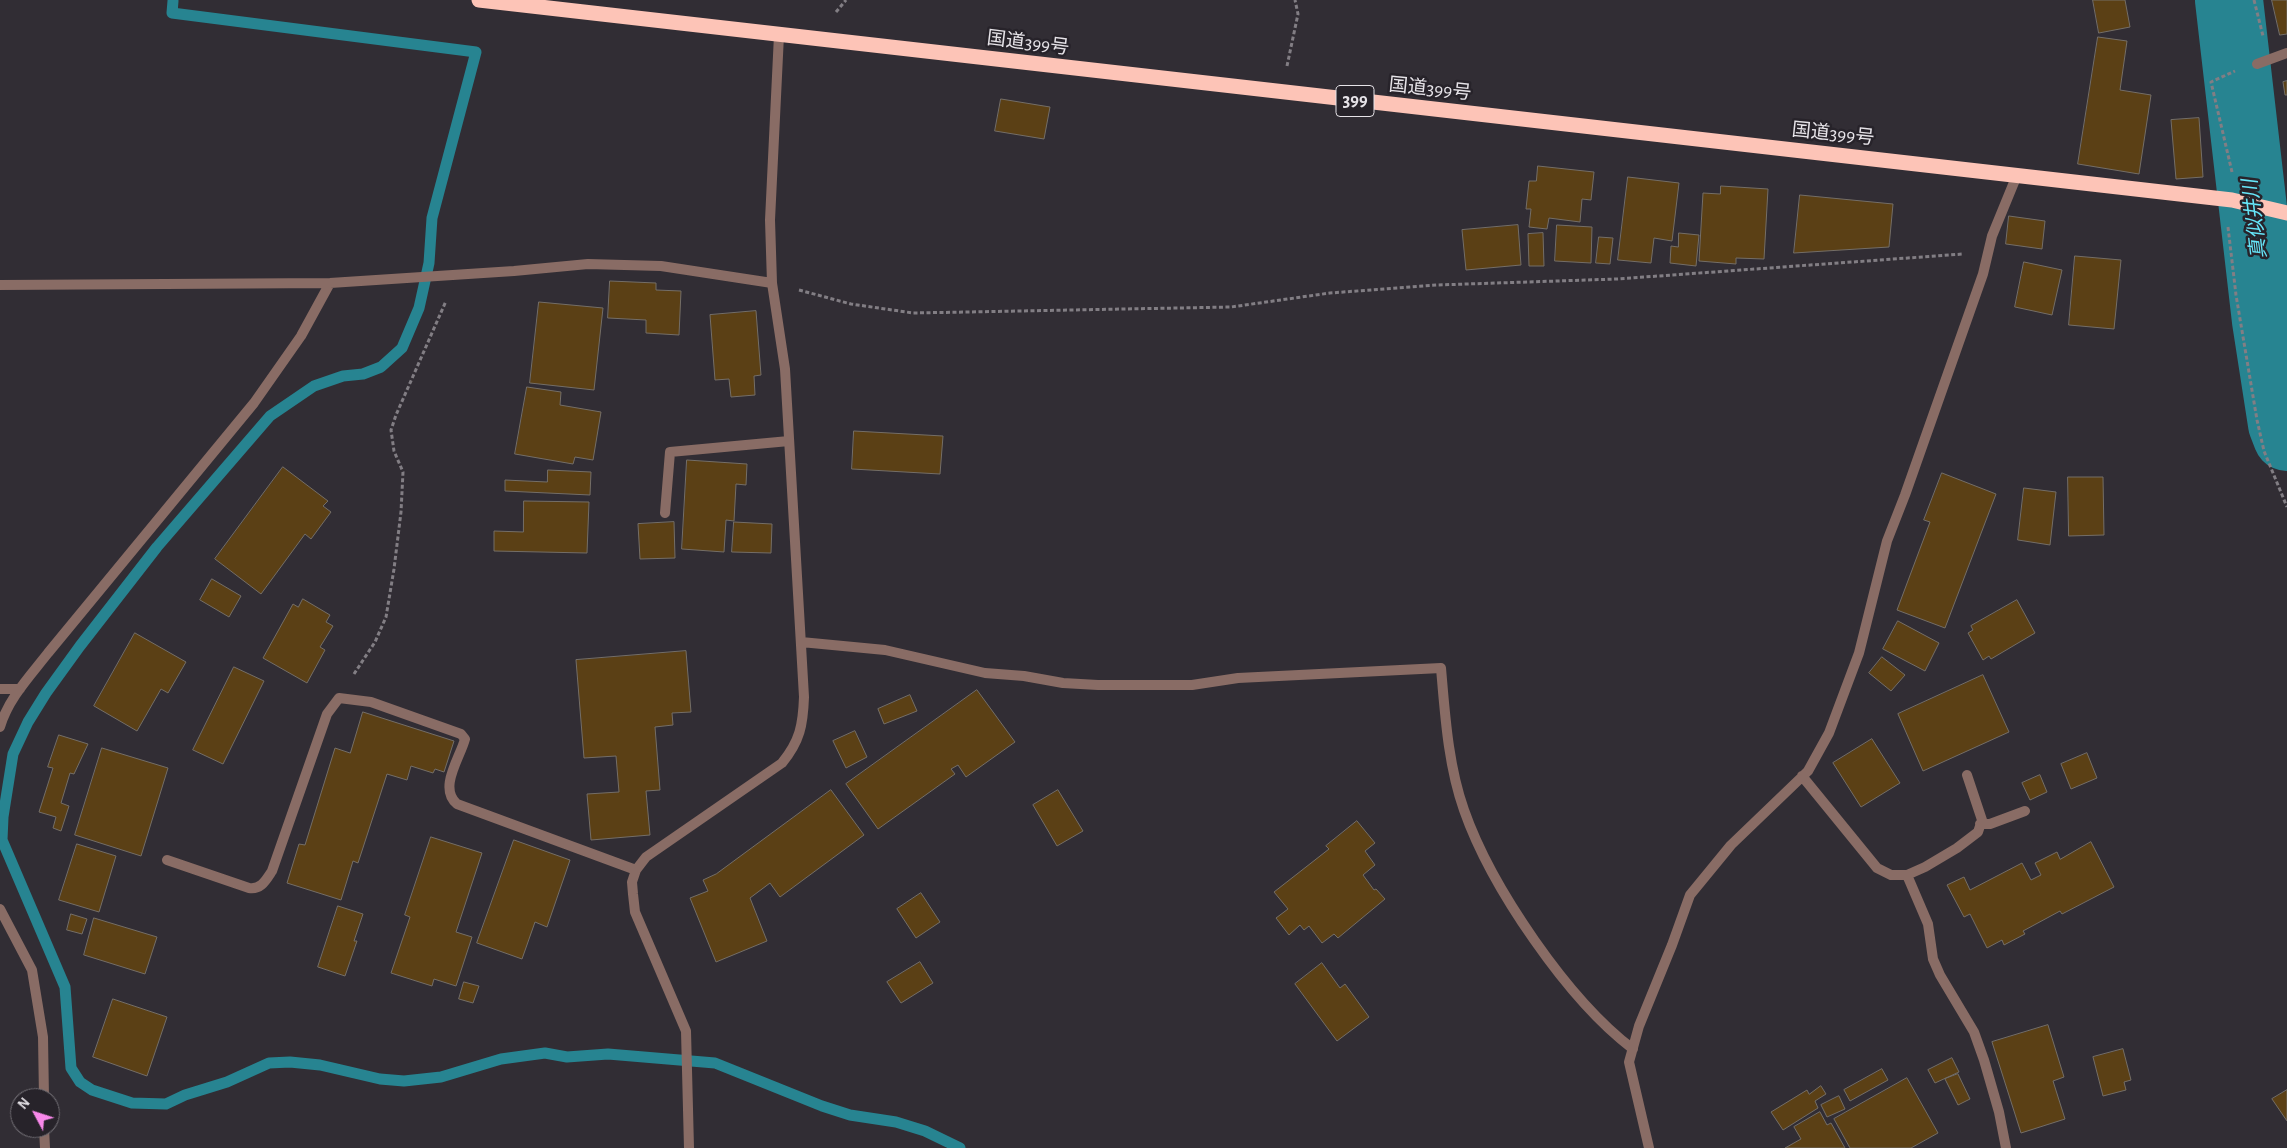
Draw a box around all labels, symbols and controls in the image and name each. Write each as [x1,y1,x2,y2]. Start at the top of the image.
street label: 国道399号 [986,27,1070,59]
street label: 国道399号 [1388,73,1472,105]
road number: 399 [1336,85,1374,116]
street label: 国道399号 [1791,118,1875,150]
water label: 真似井川 [2238,178,2272,260]
north arrow [10,1088,60,1138]
text: N [16,1096,33,1112]

